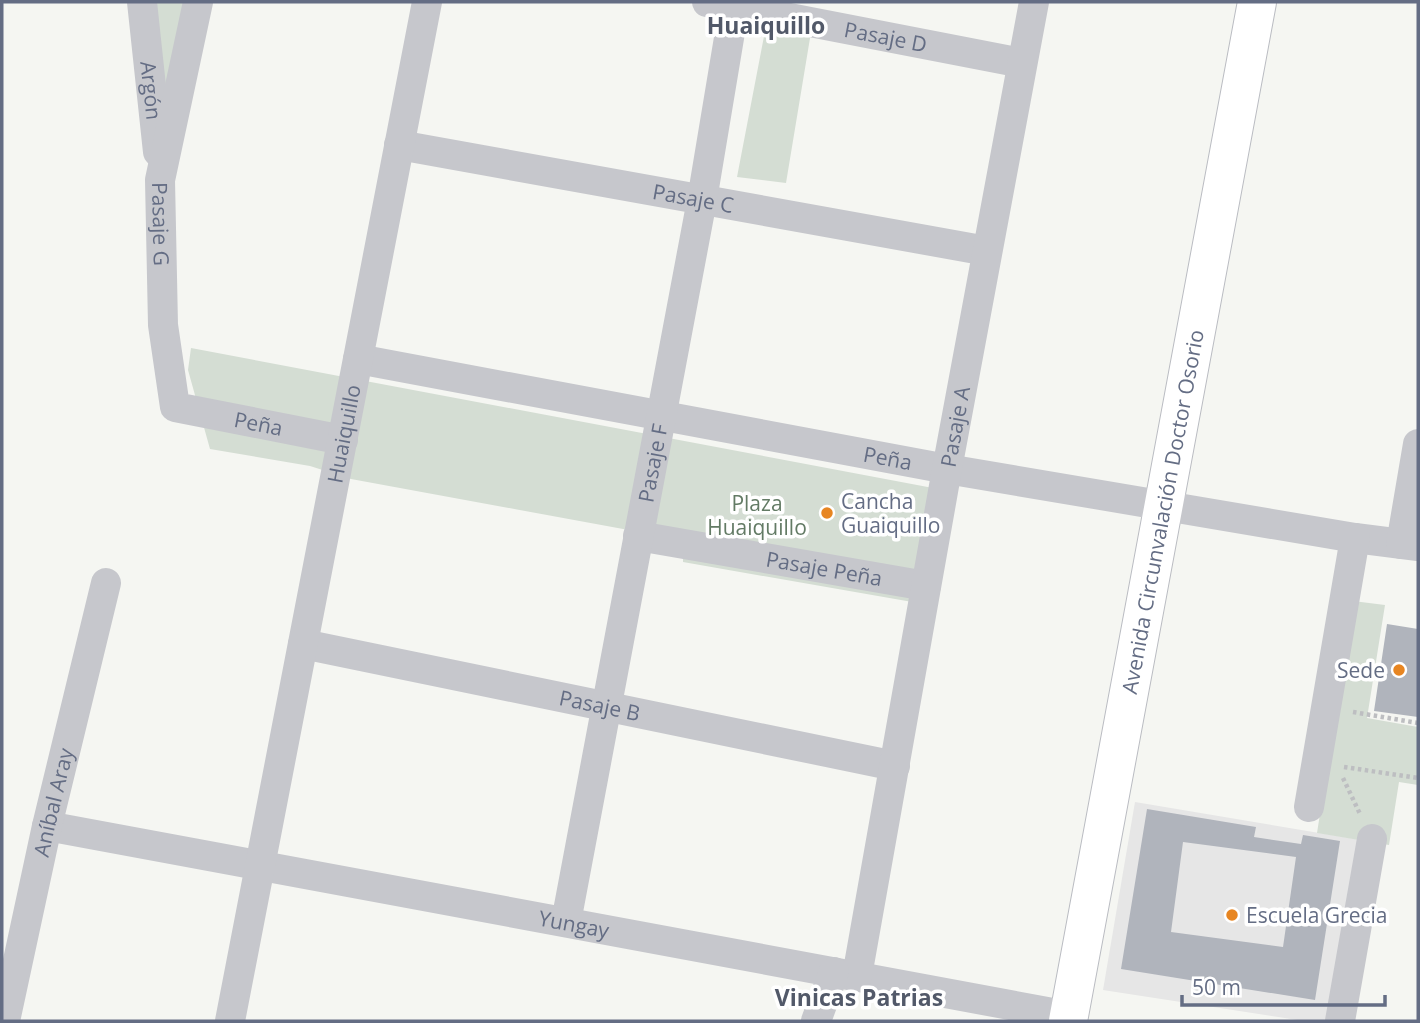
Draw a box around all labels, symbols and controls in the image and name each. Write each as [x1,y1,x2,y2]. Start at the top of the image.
district label: Huaiquillo [707,9,825,41]
street label: Pasaje D [842,15,929,58]
street label: Argón [134,60,168,121]
street label: Pasaje C [651,177,736,219]
street label: Pasaje G [146,182,176,266]
street label: Avenida Circunvalación Doctor Osorio [1115,327,1210,696]
street label: Huaiquillo [320,382,367,485]
street label: Pasaje A [934,383,976,469]
street label: Peña [232,405,285,442]
street label: Pasaje F [631,421,674,505]
street label: Peña [861,440,914,476]
place label: Cancha Guaiquillo [841,487,940,539]
park label: Plaza Huaiquillo [707,489,807,541]
marker: Cancha Guaiquillo [819,505,835,521]
street label: Pasaje Peña [764,544,885,592]
place label: Sede [1337,656,1385,684]
marker: Sede [1391,662,1407,678]
street label: Pasaje B [557,683,643,727]
street label: Aníbal Aray [27,745,80,859]
place label: Escuela Grecia [1246,901,1388,929]
street label: Yungay [536,904,612,944]
marker: Escuela Grecia [1224,907,1240,923]
scale bar [1182,964,1385,1008]
text: 50 m [1192,973,1241,1001]
district label: Vinicas Patrias [775,981,943,1013]

